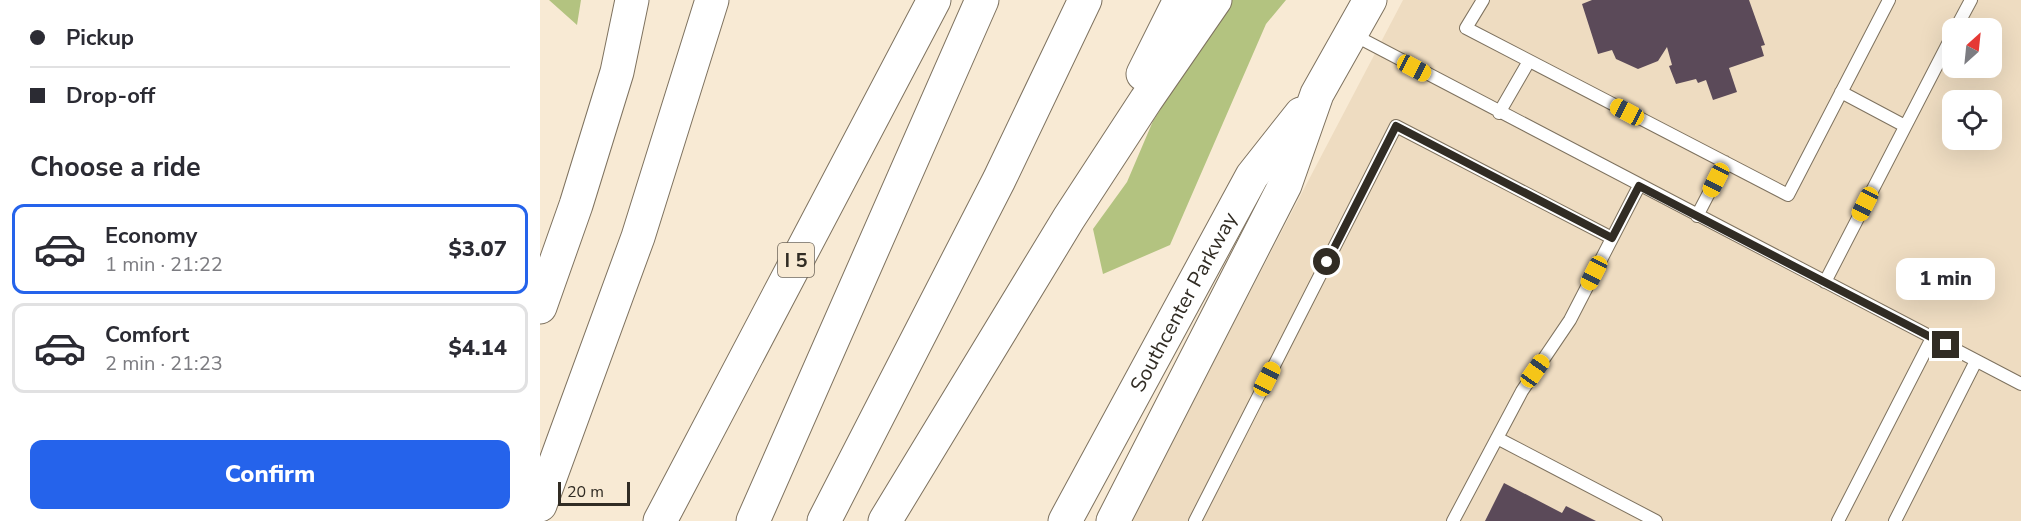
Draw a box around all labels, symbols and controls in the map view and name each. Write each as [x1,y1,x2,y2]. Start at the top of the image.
north arrow [1942,18,2002,78]
map controls [1942,18,2002,150]
text: Pickup [66,23,134,53]
car [1394,52,1434,84]
text: Drop-off [66,81,155,111]
button: locate [1942,90,2002,150]
car [1607,96,1647,128]
text: Choose a ride [30,149,201,186]
car [1700,160,1732,200]
car [1849,184,1881,224]
street label: Southcenter Parkway [1124,207,1244,397]
text: Economy [105,221,197,251]
icon: car [33,222,87,276]
text: $3.07 [448,234,507,264]
road number: I 5 [778,243,814,277]
route start [1313,248,1340,275]
text: 1 min · 21:22 [105,251,223,278]
car [1578,253,1610,293]
callout: 1 min [1896,258,1996,300]
text: 1 min [1919,265,1972,292]
text: Comfort [105,320,189,350]
icon: car [33,321,87,375]
route end [1932,331,1959,358]
text: $4.14 [448,333,507,363]
text: 2 min · 21:23 [105,350,223,377]
car [1517,351,1553,391]
car [1251,359,1283,399]
button: Confirm [30,440,510,509]
scale bar [558,479,630,506]
text: 20 m [567,481,604,503]

